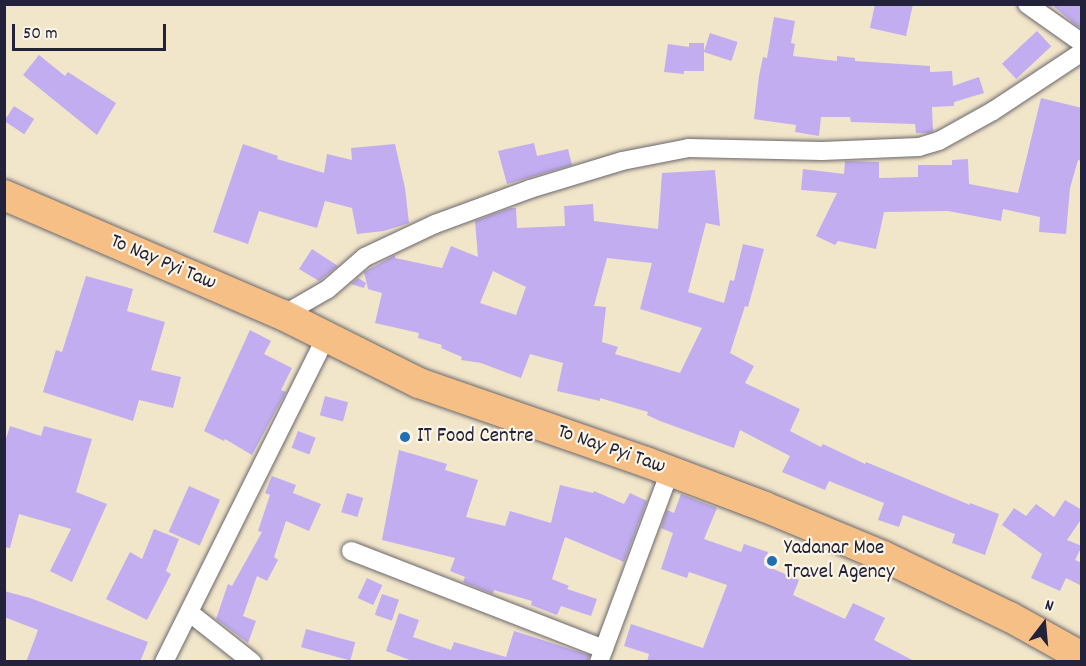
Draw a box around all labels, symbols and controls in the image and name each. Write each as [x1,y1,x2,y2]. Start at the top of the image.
scale bar [15,12,170,50]
text: 50 m [23,22,58,47]
street label: To Nay Pyi Taw [106,229,220,297]
street label: To Nay Pyi Taw [554,420,668,480]
place label: IT Food Centre [417,424,534,450]
marker: IT Food Centre [398,430,412,444]
place label: Yadanar Moe Travel Agency [784,536,894,586]
marker: Yadanar Moe Travel Agency [765,554,779,568]
north arrow [1014,594,1074,654]
text: N [1042,594,1056,618]

